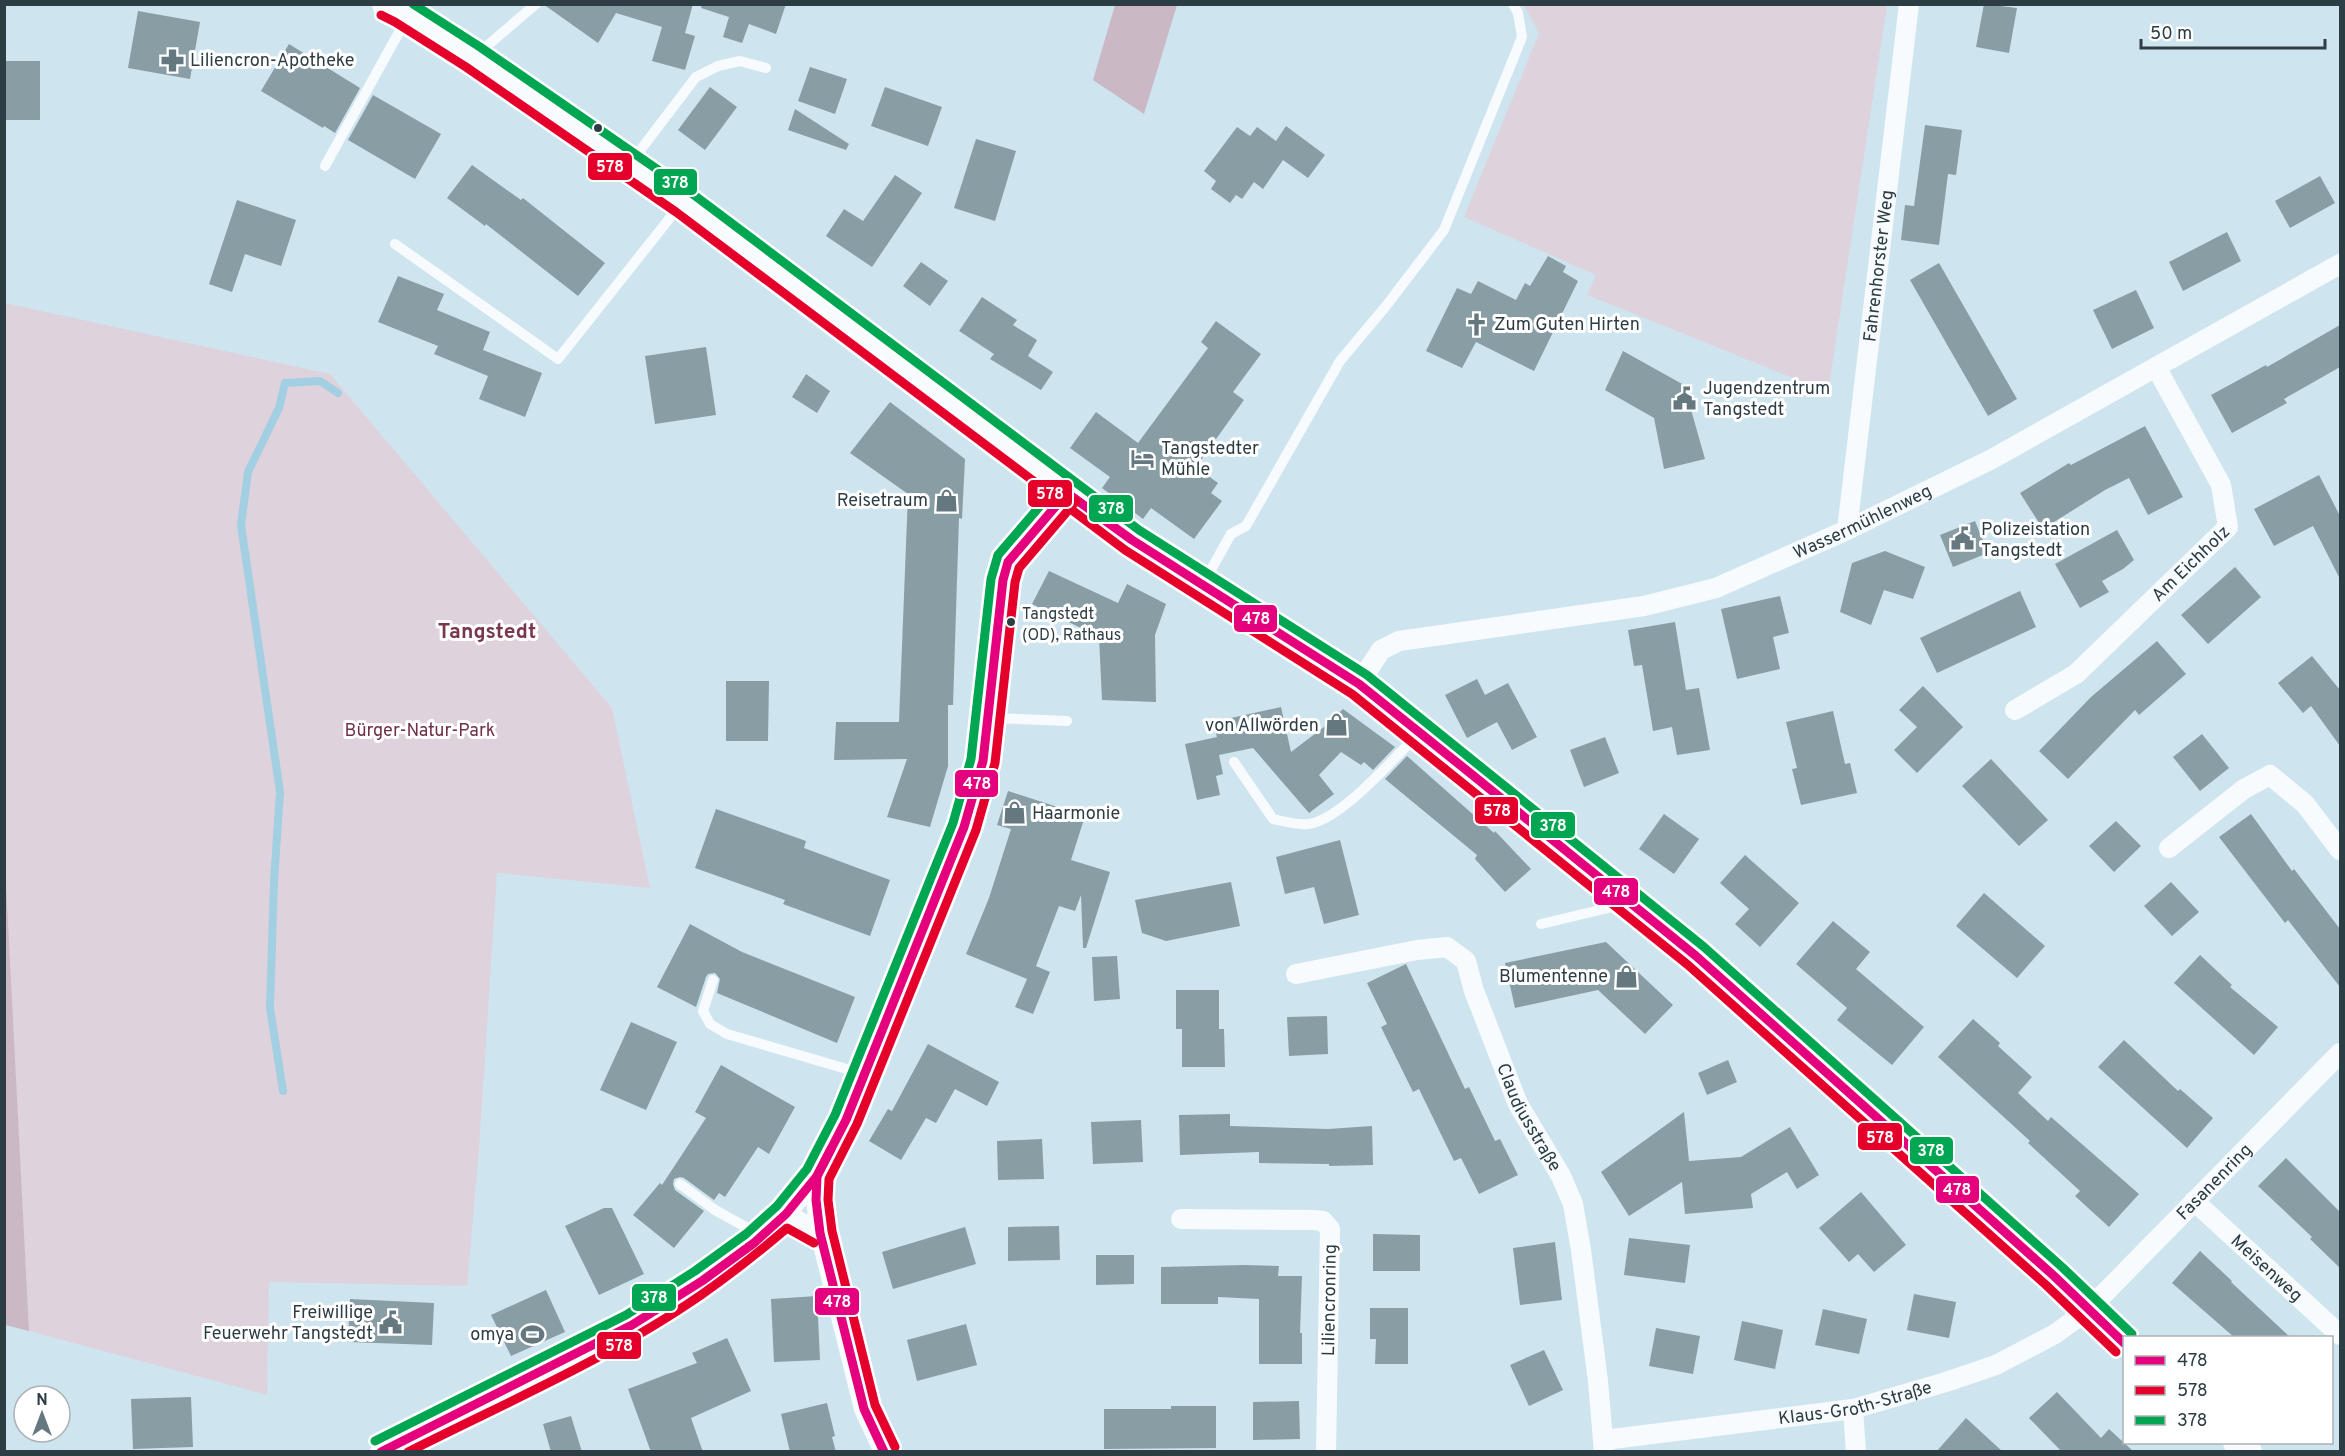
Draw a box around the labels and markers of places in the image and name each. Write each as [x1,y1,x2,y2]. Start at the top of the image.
pharmacy icon: Liliencron-Apotheke [159,47,185,73]
place label: Liliencron-Apotheke [190,50,355,73]
unlabelled marker [592,122,604,134]
church icon: Zum Guten Hirten [1463,311,1489,337]
place label: Zum Guten Hirten [1494,314,1640,337]
place label: Jugendzentrum Tangstedt [1703,378,1830,422]
public building icon: Jugendzentrum Tangstedt [1672,385,1698,411]
place label: Tangstedter Mühle [1161,438,1259,482]
hotel icon: Tangstedter Mühle [1130,445,1156,471]
shop icon: Reisetraum [933,487,959,513]
place label: Reisetraum [837,490,928,513]
place label: Polizeistation Tangstedt [1981,519,2090,563]
public building icon: Polizeistation Tangstedt [1950,526,1976,552]
place label: Tangstedt (OD), Rathaus [1022,605,1121,646]
marker: Tangstedt (OD), Rathaus [1005,616,1017,628]
shop icon: von Allwörden [1324,712,1350,738]
place label: von Allwörden [1205,715,1319,738]
shop icon: Haarmonie [1001,800,1027,826]
place label: Haarmonie [1032,803,1120,826]
shop icon: Blumentenne [1613,963,1639,989]
place label: Blumentenne [1499,966,1608,989]
place label: Freiwillige Feuerwehr Tangstedt [203,1302,373,1346]
public building icon: Freiwillige Feuerwehr Tangstedt [378,1309,404,1335]
sports icon: omya [519,1321,545,1347]
place label: omya [470,1324,514,1347]

